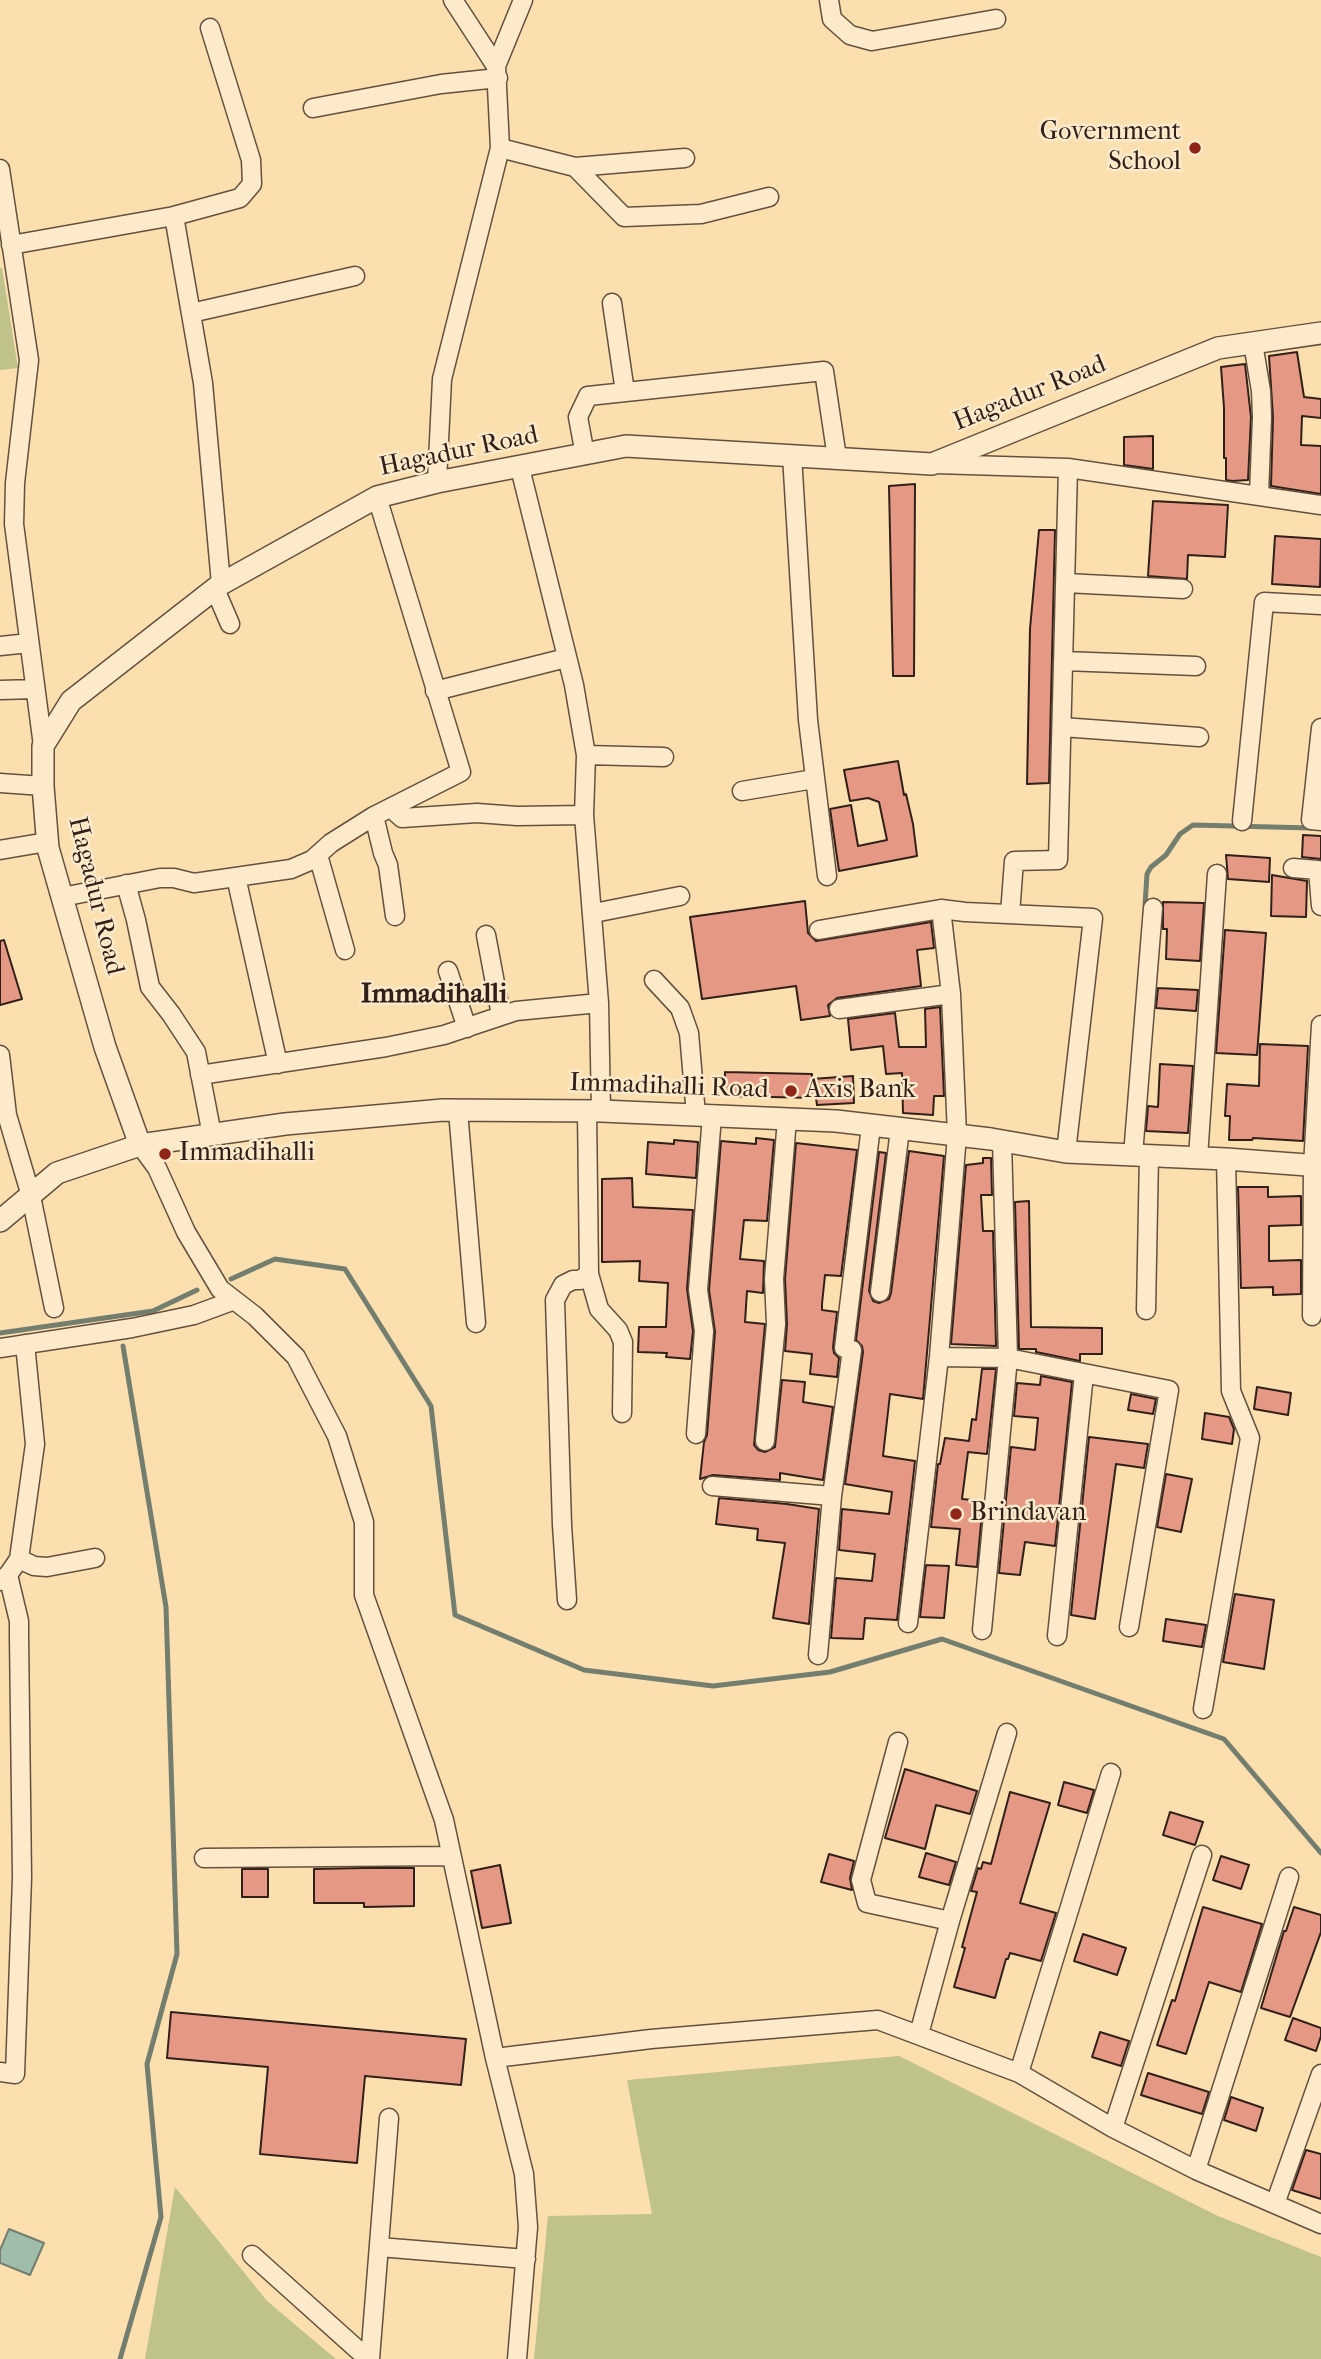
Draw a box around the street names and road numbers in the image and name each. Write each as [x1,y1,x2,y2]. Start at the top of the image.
street label: Hagadur Road [949,349,1111,439]
street label: Hagadur Road [377,420,541,484]
street label: Hagadur Road [60,814,130,978]
street label: Immadihalli Road [569,1068,769,1106]

